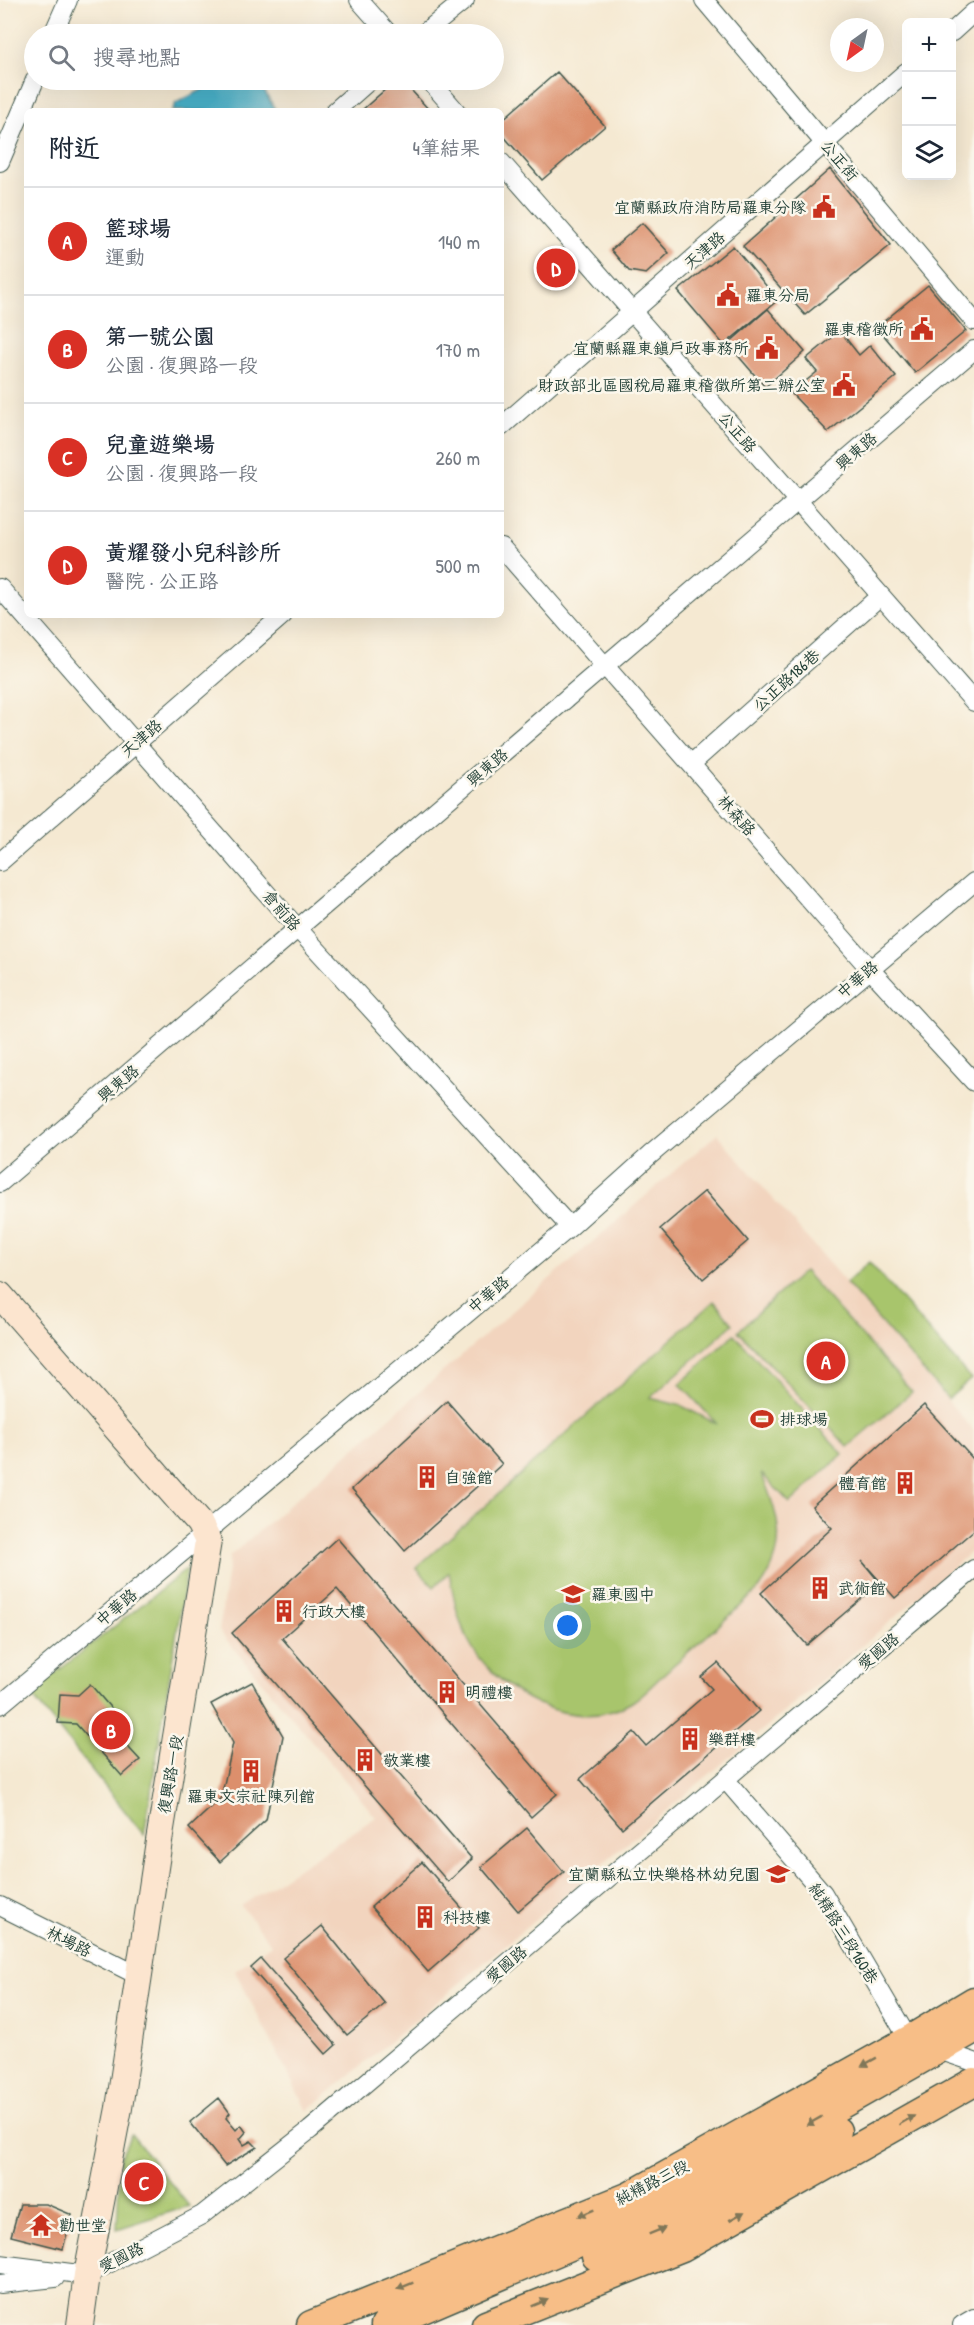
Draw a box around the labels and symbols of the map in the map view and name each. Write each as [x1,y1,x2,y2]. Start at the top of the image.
north arrow [830,18,884,72]
street label: 公正街 [816,135,864,185]
public building icon: 宜蘭縣政府消防局羅東分隊 [811,194,837,220]
place label: 宜蘭縣政府消防局羅東分隊 [614,196,806,218]
street label: 天津路 [679,226,729,274]
pin: D [536,246,576,290]
public building icon: 羅東分局 [715,282,741,308]
place label: 羅東分局 [746,284,810,306]
public building icon: 羅東稽徵所 [909,316,935,342]
place label: 羅東稽徵所 [824,318,904,340]
public building icon: 宜蘭縣羅東鎮戶政事務所 [754,335,780,361]
place label: 宜蘭縣羅東鎮戶政事務所 [573,337,749,359]
public building icon: 財政部北區國稅局羅東稽徵所第二辦公室 [831,372,857,398]
place label: 財政部北區國稅局羅東稽徵所第二辦公室 [538,374,826,396]
street label: 公正路 [714,407,762,457]
street label: 興東路 [831,427,881,475]
street label: 公正路186巷 [748,644,824,716]
street label: 天津路 [116,714,166,762]
street label: 興東路 [462,743,512,791]
street label: 林森路 [713,790,761,840]
street label: 倉前路 [258,885,306,935]
street label: 中華路 [832,955,882,1003]
street label: 興東路 [93,1059,143,1107]
street label: 中華路 [463,1270,513,1318]
pin: A [806,1338,846,1384]
sports icon: 排球場 [749,1406,775,1432]
place label: 排球場 [780,1408,828,1430]
building icon: 自強館 [414,1464,440,1490]
place label: 自強館 [445,1466,493,1488]
building icon: 體育館 [892,1470,918,1496]
place label: 體育館 [839,1472,887,1494]
building icon: 武術館 [807,1575,833,1601]
place label: 武術館 [838,1577,886,1599]
school or university icon: 羅東國中 [560,1581,586,1607]
street label: 中華路 [91,1583,141,1631]
place label: 羅東國中 [591,1583,655,1605]
building icon: 行政大樓 [271,1598,297,1624]
place label: 行政大樓 [302,1600,366,1622]
your location [553,1611,582,1640]
street label: 愛國路 [853,1627,903,1675]
building icon: 明禮樓 [434,1679,460,1705]
place label: 明禮樓 [465,1681,513,1703]
pin: B [92,1708,130,1752]
building icon: 樂群樓 [677,1726,703,1752]
place label: 樂群樓 [708,1728,756,1750]
street label: 復興路一段 [152,1733,188,1815]
building icon: 敬業樓 [352,1747,378,1773]
place label: 敬業樓 [383,1749,431,1771]
building icon: 羅東文宗社陳列館 [238,1758,264,1784]
place label: 羅東文宗社陳列館 [187,1785,315,1807]
school or university icon: 宜蘭縣私立快樂格林幼兒園 [765,1861,791,1887]
place label: 宜蘭縣私立快樂格林幼兒園 [568,1863,760,1885]
street label: 純精路三段160巷 [804,1878,884,1988]
building icon: 科技樓 [412,1904,438,1930]
place label: 科技樓 [443,1906,491,1928]
street label: 林場路 [43,1920,95,1962]
street label: 愛國路 [481,1940,531,1988]
one-way arrow [861,2057,877,2068]
one-way arrow [899,2115,916,2125]
one-way arrow [805,2116,822,2126]
street label: 純精路三段 [611,2154,693,2210]
pin: C [124,2160,164,2204]
one-way arrow [577,2208,595,2218]
one-way arrow [729,2210,745,2221]
temple icon: 勸世堂 [28,2212,54,2238]
place label: 勸世堂 [59,2214,107,2236]
one-way arrow [648,2226,666,2236]
street label: 愛國路 [95,2236,147,2278]
one-way arrow [396,2281,414,2291]
one-way arrow [531,2298,549,2307]

